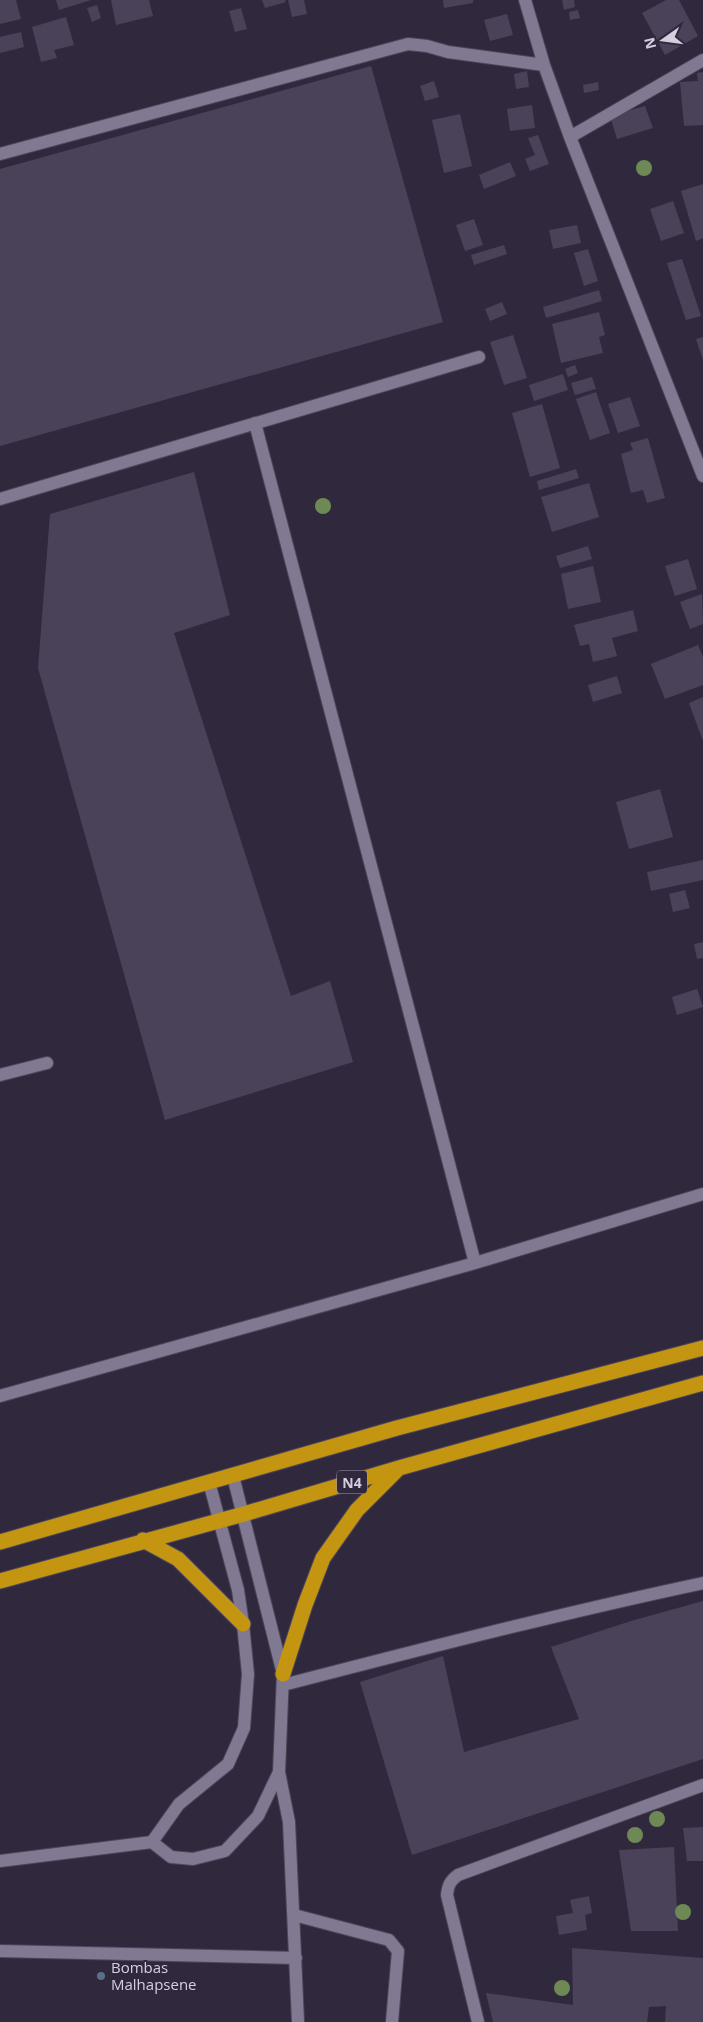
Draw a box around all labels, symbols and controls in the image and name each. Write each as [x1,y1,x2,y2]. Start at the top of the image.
north arrow [638,15,688,65]
text: N [639,35,660,51]
road number: N4 [337,1470,367,1494]
place label: Bombas Malhapsene [111,1957,197,1994]
marker: Bombas Malhapsene [95,1970,107,1982]

